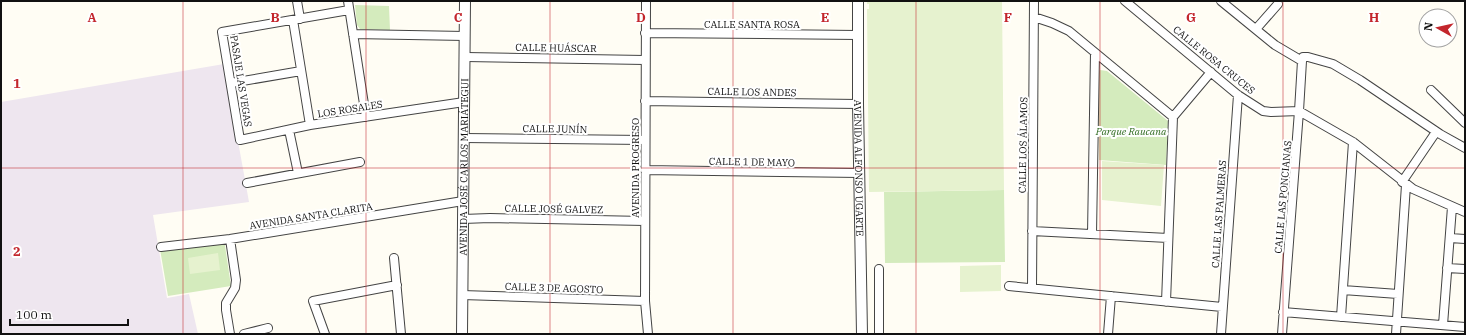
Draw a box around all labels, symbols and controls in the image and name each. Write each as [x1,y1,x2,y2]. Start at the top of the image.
north arrow [1418,8,1458,48]
text: A [87,9,97,26]
text: B [270,9,280,26]
text: C [454,9,463,26]
text: D [636,9,646,26]
text: E [821,9,829,26]
text: F [1004,9,1012,26]
text: G [1186,9,1196,26]
text: H [1369,9,1380,26]
street label: CALLE SANTA ROSA [704,18,800,31]
text: N [1421,21,1436,32]
street label: CALLE ROSA CRUCES [1170,23,1258,97]
street label: PASAJE LAS VEGAS [227,34,255,128]
street label: CALLE HUÁSCAR [515,41,597,55]
text: 1 [13,75,21,92]
street label: AVENIDA JOSÉ CARLOS MARIÁTEGUI [456,78,471,256]
street label: CALLE LOS ANDES [707,85,797,99]
street label: LOS ROSALES [316,97,384,121]
street label: CALLE LOS ÁLAMOS [1016,97,1030,193]
street label: AVENIDA ALFONSO UGARTE [852,100,867,236]
street label: AVENIDA PROGRESO [629,118,642,218]
street label: CALLE JUNÍN [523,122,588,136]
park label: Parque Raucana [1095,125,1167,138]
street label: CALLE LAS PONCIANAS [1272,140,1294,254]
street label: CALLE 1 DE MAYO [709,155,795,169]
street label: CALLE LAS PALMERAS [1209,159,1229,268]
street label: AVENIDA SANTA CLARITA [248,200,374,232]
street label: CALLE JOSÉ GALVEZ [505,202,603,216]
text: 2 [13,243,21,260]
street label: CALLE 3 DE AGOSTO [505,280,603,296]
scale bar [10,301,128,327]
text: 100 m [16,307,52,322]

